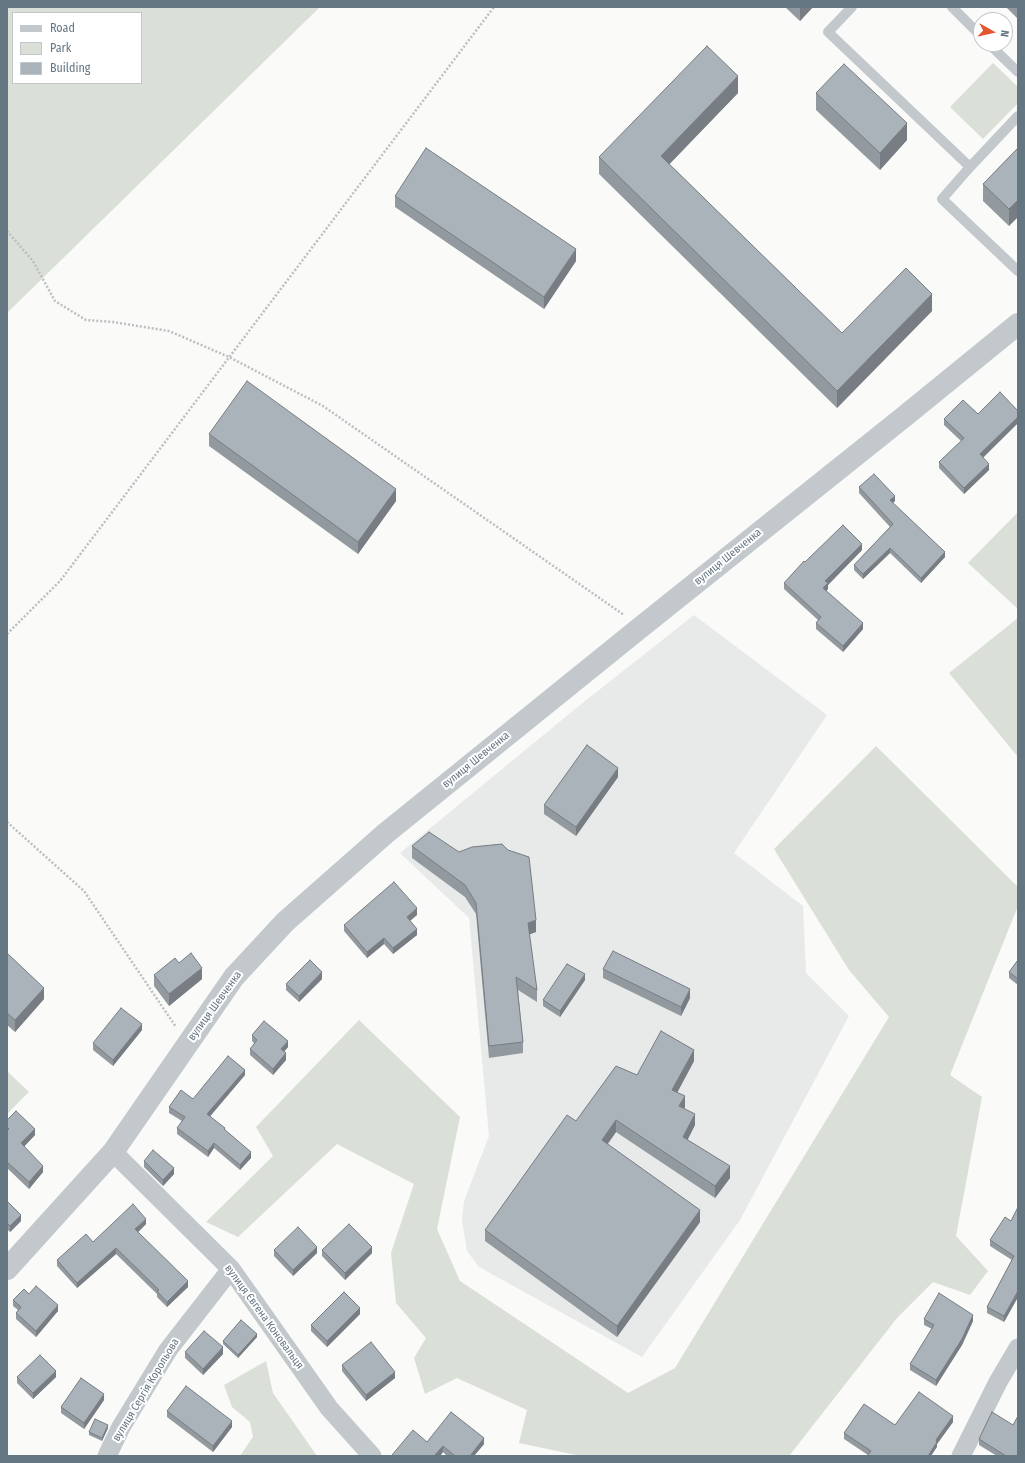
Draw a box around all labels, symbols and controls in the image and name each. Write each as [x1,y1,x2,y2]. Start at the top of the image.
legend [12,12,142,84]
north arrow [973,12,1013,52]
text: Road [50,21,75,35]
text: N [997,29,1011,38]
text: Park [50,41,71,55]
text: Building [50,61,90,75]
street label: вулиця Шевченка [692,526,764,588]
street label: вулиця Шевченка [440,729,512,791]
street label: вулиця Шевченка [185,969,245,1043]
street label: вулиця Євгена Коновальця [222,1262,306,1372]
street label: вулиця Сергія Корольова [110,1336,182,1444]

